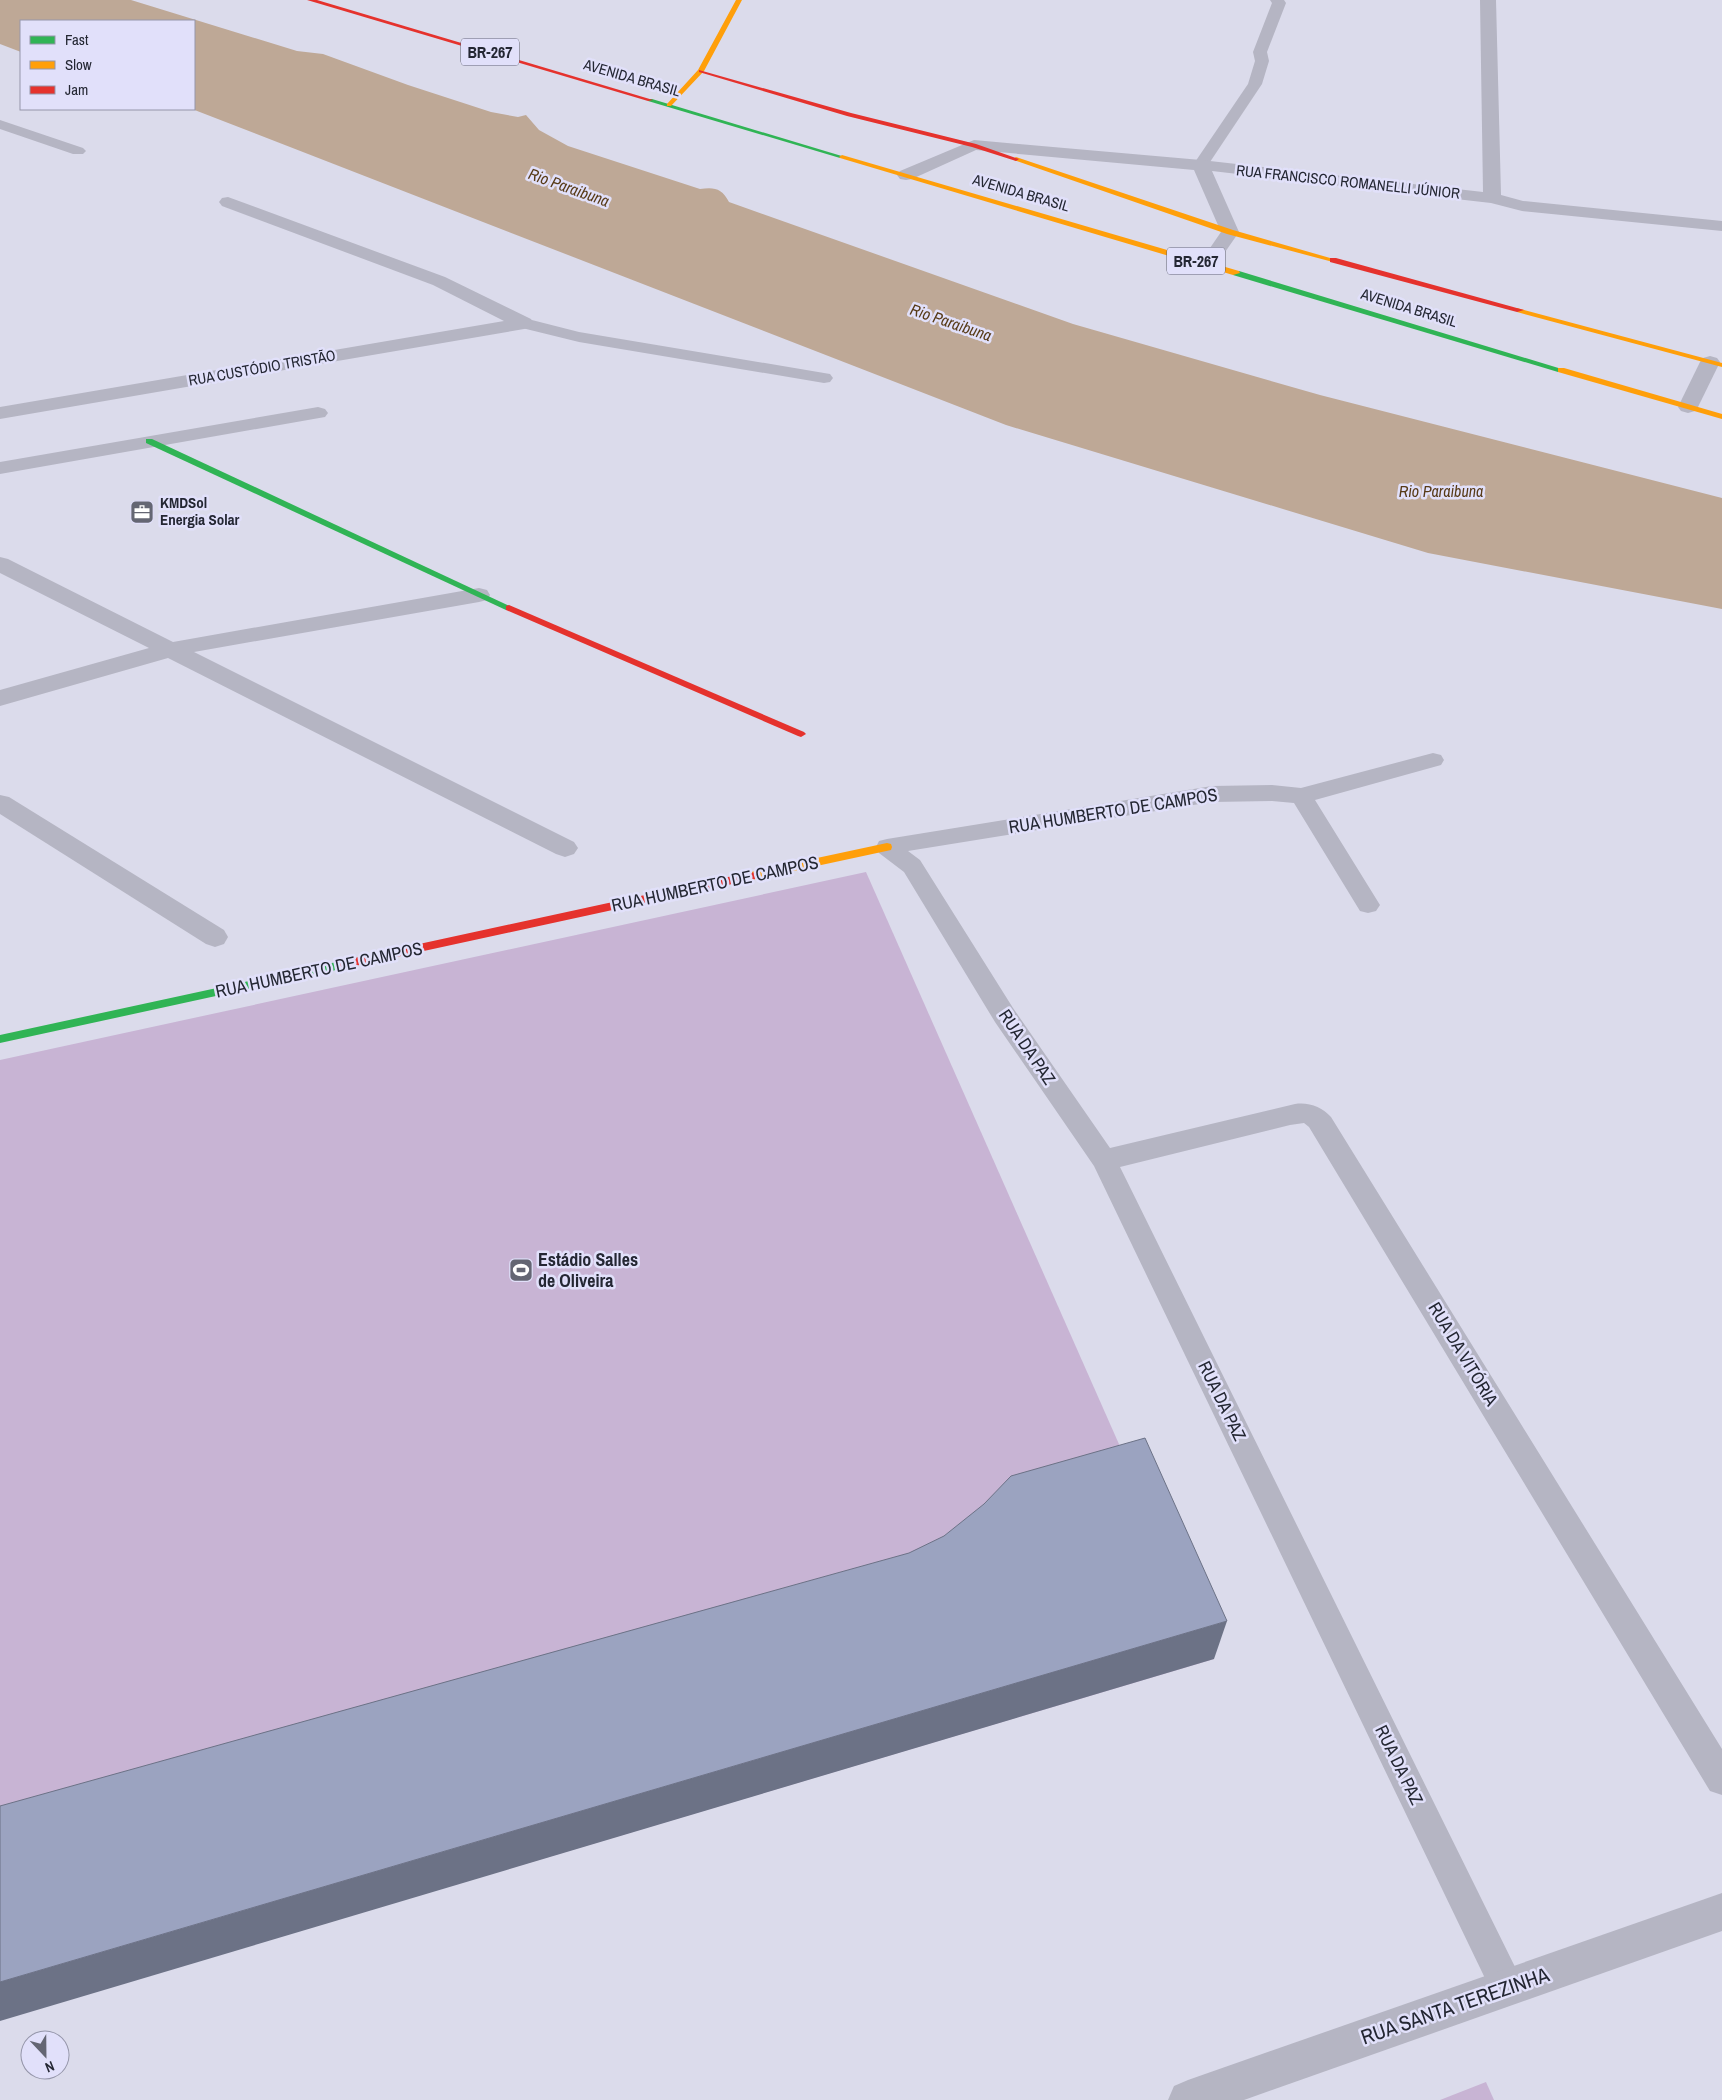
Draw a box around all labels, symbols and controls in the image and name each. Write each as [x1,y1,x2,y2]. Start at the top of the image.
legend [20,20,195,110]
text: Fast [65,29,89,50]
road number: BR-267 [461,38,519,66]
street label: AVENIDA BRASIL [580,53,683,101]
text: Slow [65,54,92,75]
text: Jam [65,79,88,100]
street label: RUA FRANCISCO ROMANELLI JÚNIOR [1235,159,1461,204]
water label: Rio Paraibuna [525,162,613,212]
street label: AVENIDA BRASIL [969,168,1072,216]
road number: BR-267 [1167,248,1225,274]
street label: AVENIDA BRASIL [1357,283,1460,332]
water label: Rio Paraibuna [907,298,995,346]
street label: RUA CUSTÓDIO TRISTÃO [187,344,337,391]
water label: Rio Paraibuna [1399,480,1483,502]
place label: KMDSol Energia Solar [160,492,240,530]
office icon: KMDSol Energia Solar [129,499,155,525]
street label: RUA HUMBERTO DE CAMPOS [1007,782,1219,839]
street label: RUA HUMBERTO DE CAMPOS [609,849,821,918]
street label: RUA HUMBERTO DE CAMPOS [213,935,425,1004]
street label: RUA DA PAZ [993,1004,1062,1089]
place label: Estádio Salles de Oliveira [538,1247,638,1293]
sports icon: Estádio Salles de Oliveira [508,1257,534,1283]
street label: RUA DA VITÓRIA [1423,1297,1504,1410]
street label: RUA DA PAZ [1192,1357,1253,1445]
street label: RUA DA PAZ [1369,1721,1430,1809]
street label: RUA SANTA TEREZINHA [1357,1960,1553,2051]
north arrow [20,2030,70,2080]
text: N [43,2057,57,2077]

